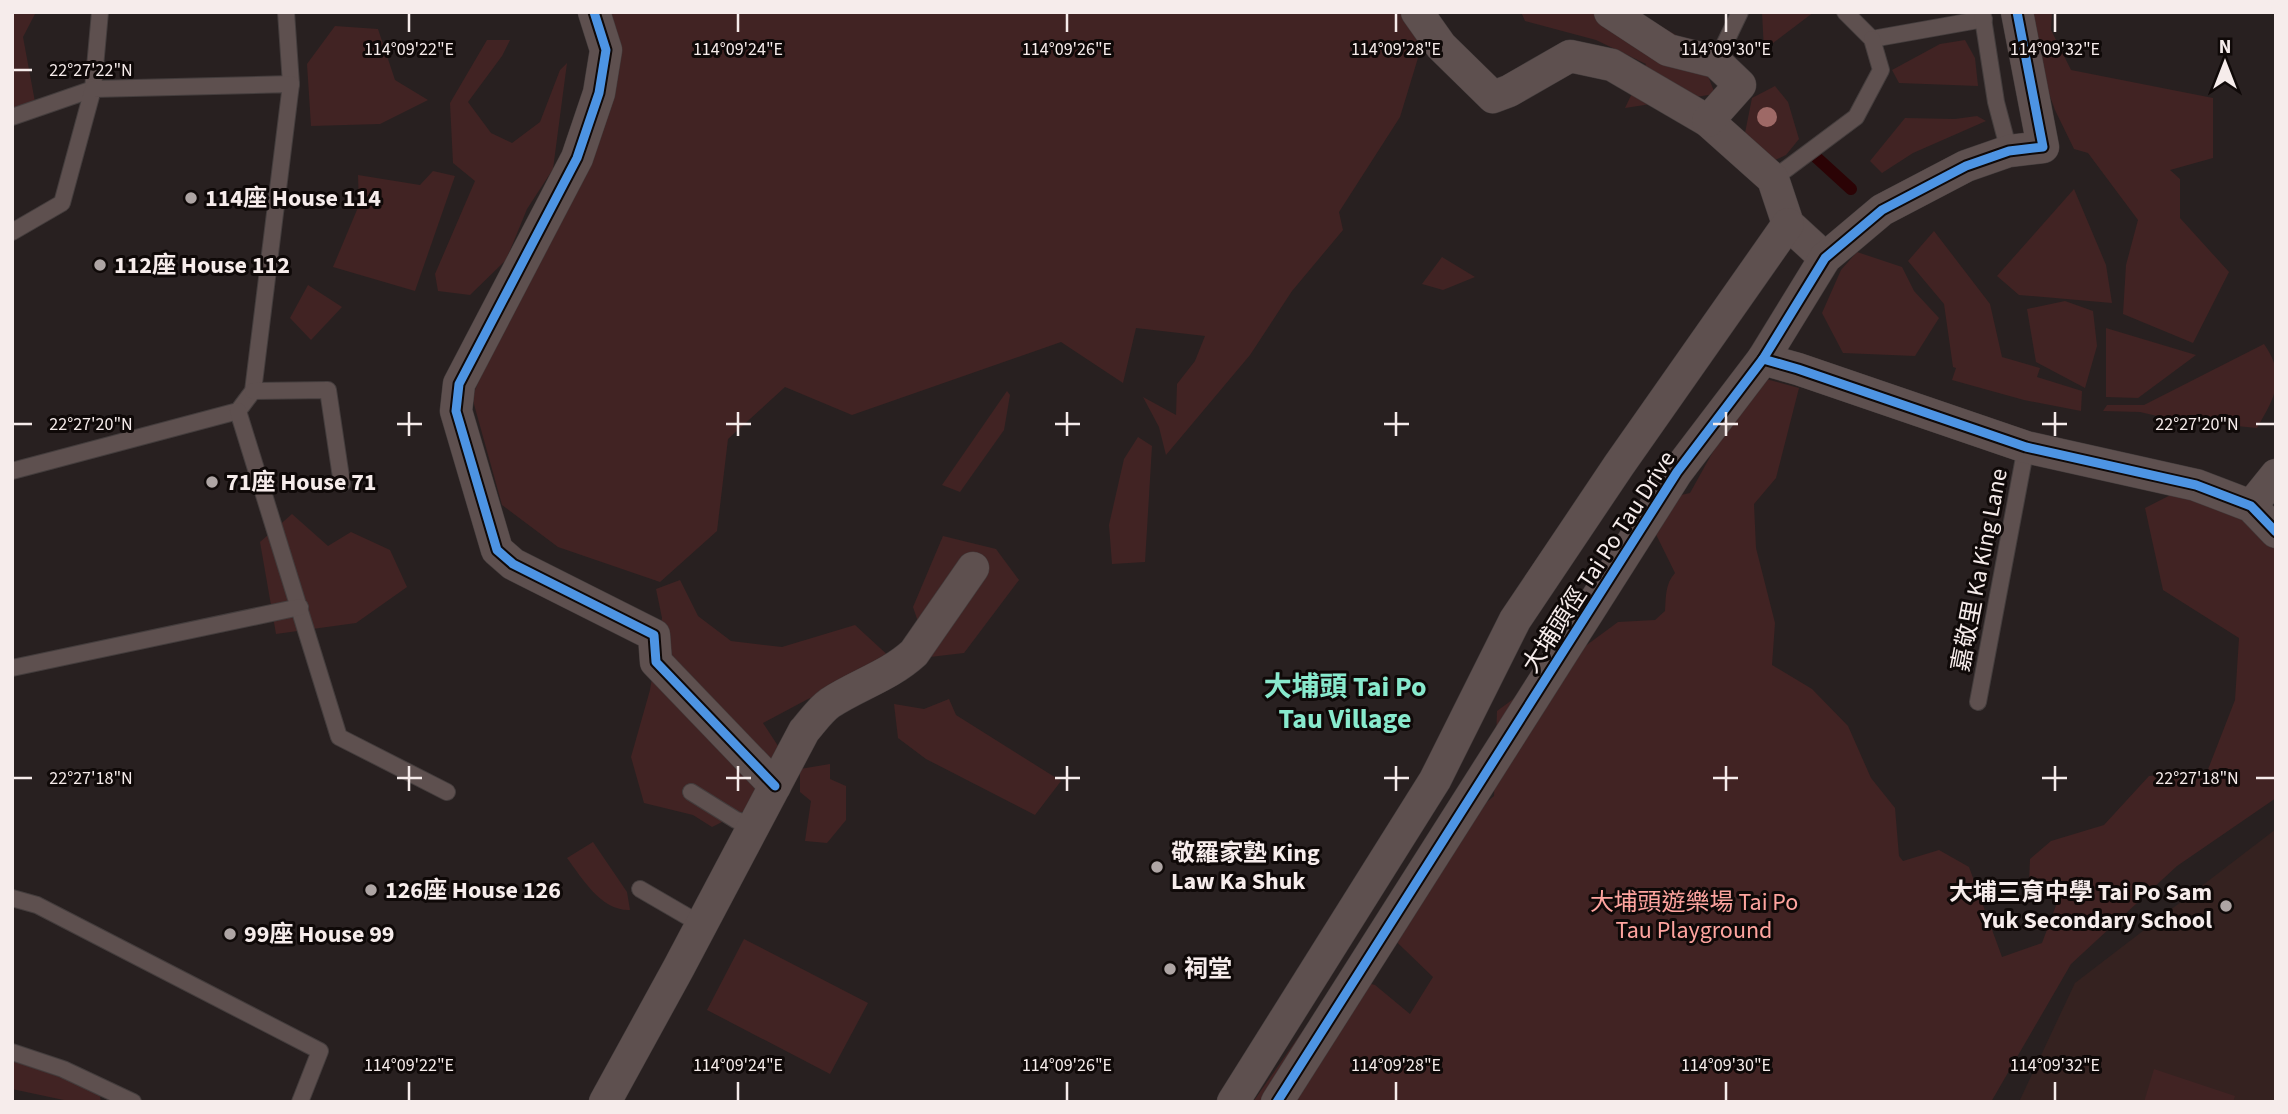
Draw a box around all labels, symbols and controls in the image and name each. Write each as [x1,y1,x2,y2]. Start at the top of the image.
north arrow [2190,28,2260,98]
text: N [2219,34,2231,61]
text: 114°09'22"E [364,37,454,62]
text: 114°09'24"E [693,37,783,62]
text: 114°09'26"E [1022,37,1112,62]
text: 114°09'28"E [1351,37,1441,62]
text: 114°09'30"E [1681,37,1771,62]
text: 114°09'32"E [2010,37,2100,62]
text: 22°27'22"N [49,58,133,83]
place label: 114座 House 114 [205,181,381,216]
marker: 114座 House 114 [183,190,199,206]
place label: 112座 House 112 [114,248,290,283]
marker: 112座 House 112 [92,257,108,273]
text: 22°27'20"N [49,412,133,437]
text: 22°27'20"N [2155,412,2239,437]
street label: 大埔頭徑 Tai Po Tau Drive [1514,444,1684,680]
place label: 71座 House 71 [226,465,376,500]
street label: 嘉敬里 Ka King Lane [1943,465,2017,675]
marker: 71座 House 71 [204,474,220,490]
district label: 大埔頭 Tai Po Tau Village [1263,667,1427,739]
text: 22°27'18"N [49,766,133,791]
text: 22°27'18"N [2155,766,2239,791]
place label: 敬羅家塾 King Law Ka Shuk [1171,836,1320,899]
marker: 敬羅家塾 King Law Ka Shuk [1149,859,1165,875]
place label: 126座 House 126 [385,873,561,908]
place label: 大埔三育中學 Tai Po Sam Yuk Secondary School [1949,875,2212,938]
marker: 126座 House 126 [363,882,379,898]
park label: 大埔頭遊樂場 Tai Po Tau Playground [1590,885,1798,948]
marker: 大埔三育中學 Tai Po Sam Yuk Secondary School [2218,898,2234,914]
place label: 99座 House 99 [244,917,394,952]
marker: 99座 House 99 [222,926,238,942]
place label: 祠堂 [1184,952,1232,987]
marker: 祠堂 [1162,961,1178,977]
text: 114°09'22"E [364,1053,454,1078]
text: 114°09'24"E [693,1053,783,1078]
text: 114°09'26"E [1022,1053,1112,1078]
text: 114°09'28"E [1351,1053,1441,1078]
text: 114°09'30"E [1681,1053,1771,1078]
text: 114°09'32"E [2010,1053,2100,1078]

